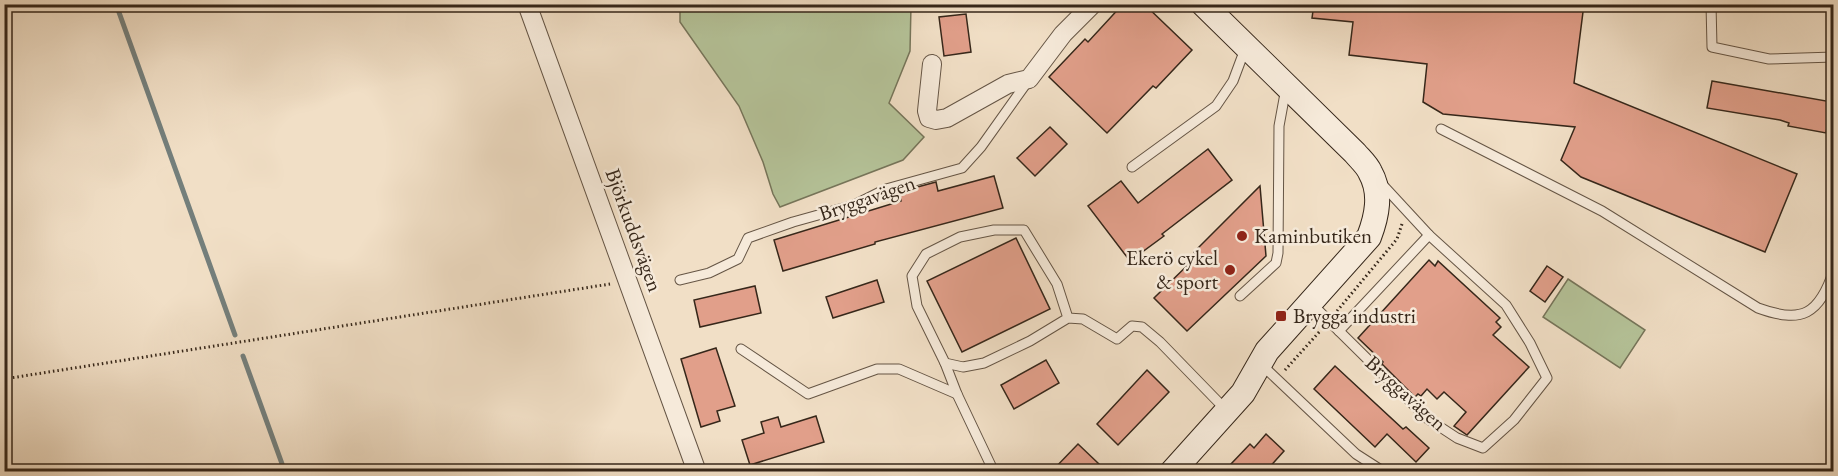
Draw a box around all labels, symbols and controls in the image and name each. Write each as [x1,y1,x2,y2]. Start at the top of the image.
street label: Björkuddsvägen [600,165,669,295]
street label: Bryggavägen [815,168,919,227]
place label: Kaminbutiken [1254,222,1372,249]
marker: Kaminbutiken [1235,229,1249,243]
place label: Ekerö cykel & sport [1126,244,1218,295]
marker: Ekerö cykel & sport [1223,263,1237,277]
place label: Brygga industri [1293,302,1416,329]
marker: Brygga industri [1274,309,1288,323]
street label: Bryggavägen [1360,349,1453,436]

